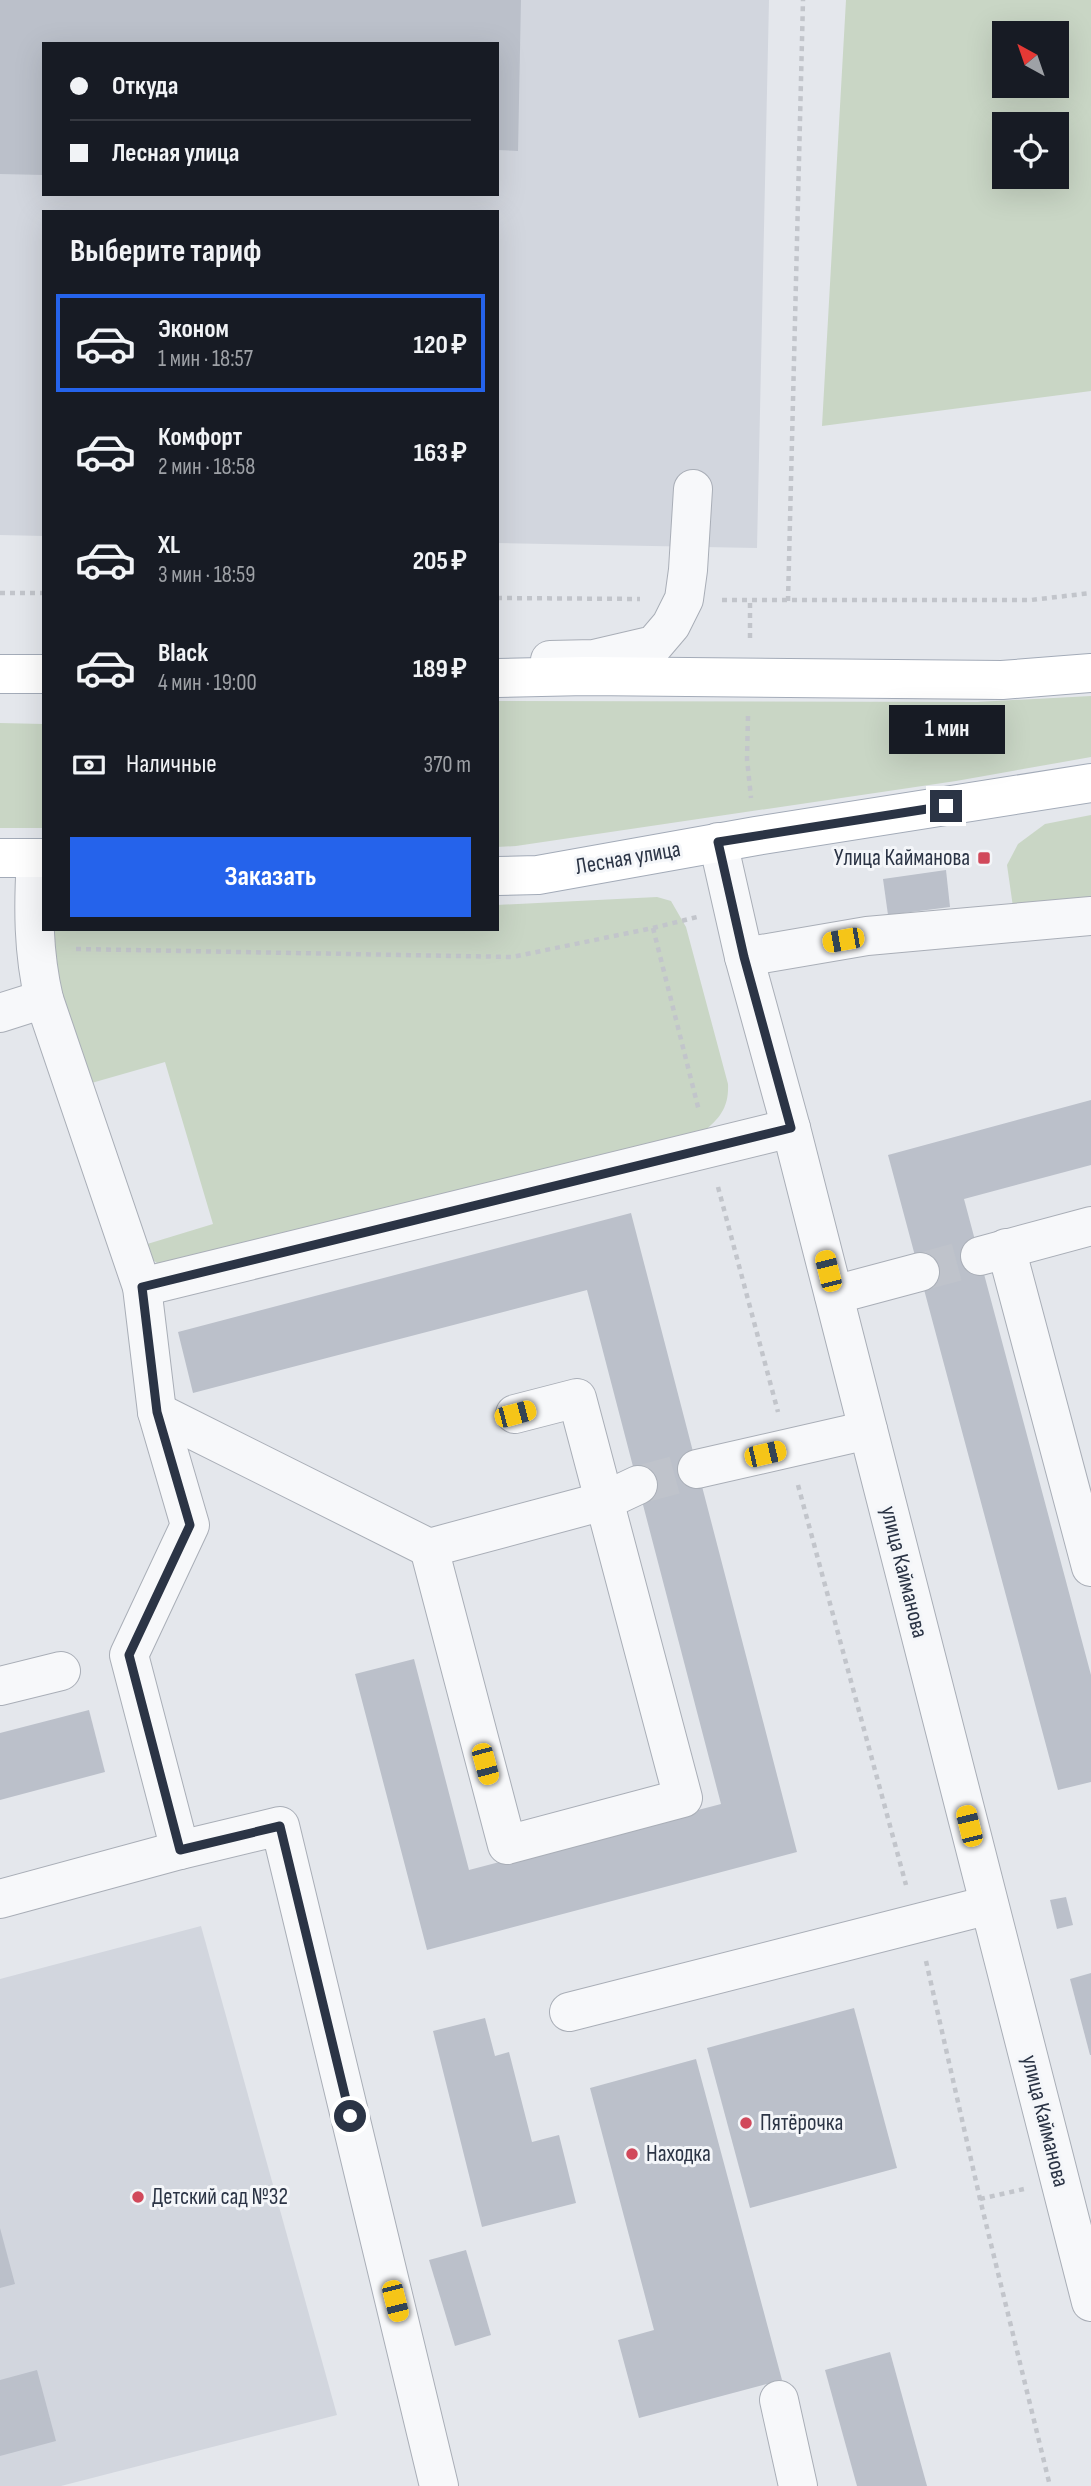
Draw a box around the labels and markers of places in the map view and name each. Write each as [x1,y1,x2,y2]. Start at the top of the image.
place label: Улица Кайманова [834,844,970,872]
marker: Улица Кайманова [976,850,992,866]
place label: Пятёрочка [760,2109,843,2137]
marker: Пятёрочка [738,2115,754,2131]
place label: Находка [646,2140,711,2168]
marker: Находка [624,2146,640,2162]
place label: Детский сад №32 [152,2183,288,2211]
marker: Детский сад №32 [130,2189,146,2205]

